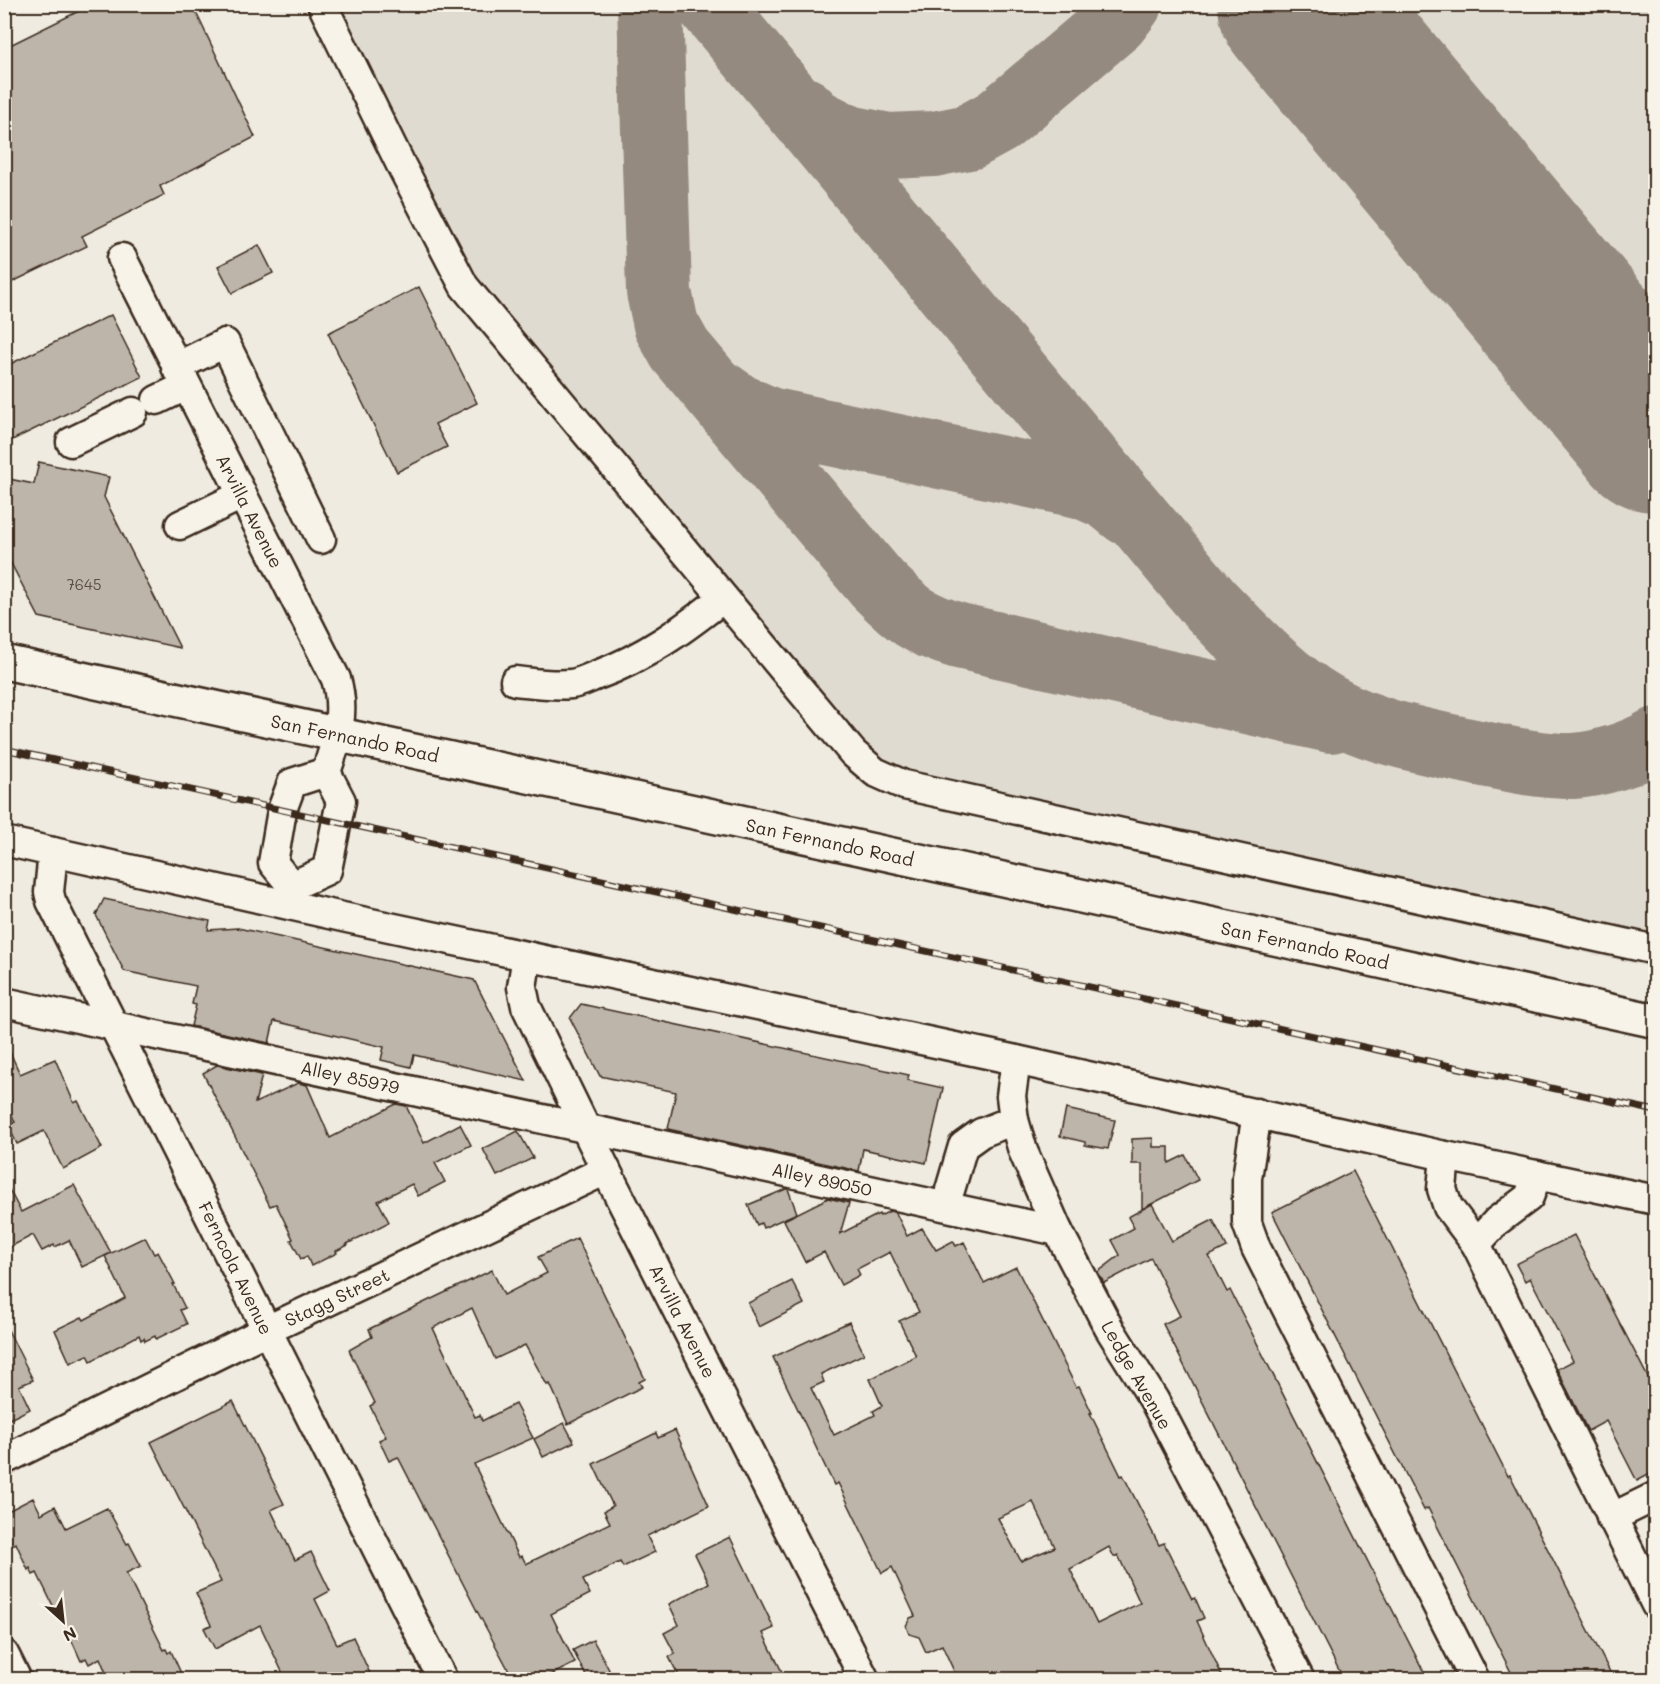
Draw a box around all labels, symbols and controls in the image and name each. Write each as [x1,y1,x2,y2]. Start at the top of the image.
street label: Arvilla Avenue [211,450,289,572]
house number: 7645 [67,574,101,594]
street label: San Fernando Road [269,708,441,768]
street label: San Fernando Road [744,812,916,872]
street label: San Fernando Road [1219,915,1391,975]
street label: Alley 85979 [298,1055,402,1099]
street label: Alley 89050 [770,1157,874,1201]
street label: Ferncola Avenue [193,1197,279,1339]
street label: Arvilla Avenue [644,1260,722,1382]
street label: Stagg Street [281,1262,393,1332]
street label: Ledge Avenue [1096,1316,1178,1434]
north arrow [33,1591,93,1651]
text: N [60,1623,80,1647]

